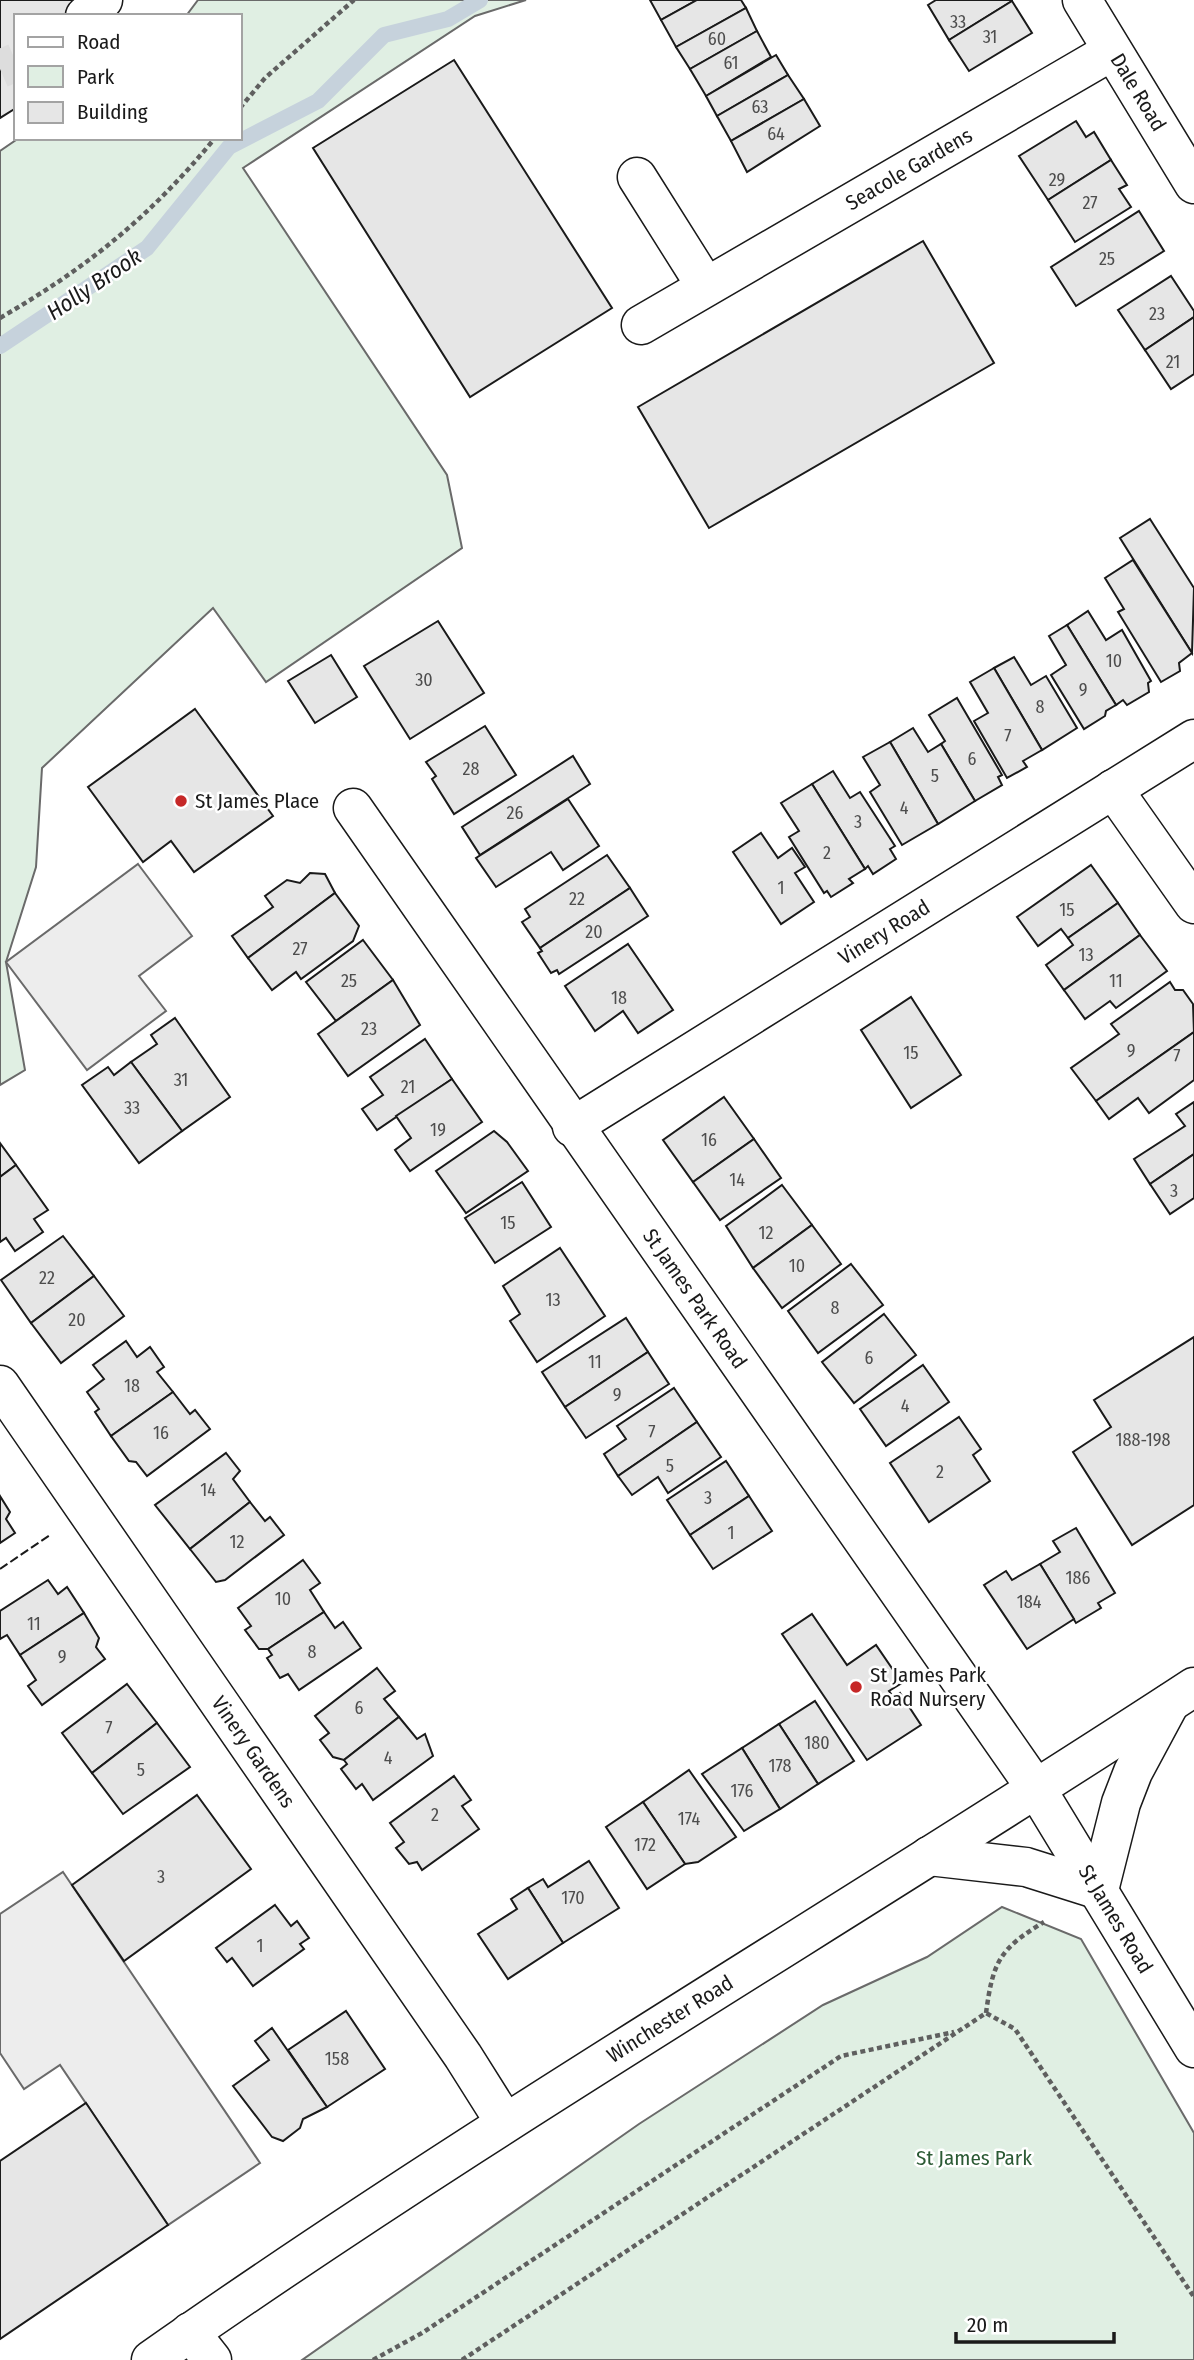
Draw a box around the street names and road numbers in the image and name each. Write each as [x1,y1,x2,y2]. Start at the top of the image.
street label: Dale Road [1105,49,1172,136]
street label: Seacole Gardens [841,122,977,216]
street label: Vinery Road [834,894,935,970]
street label: St James Park Road [637,1224,752,1374]
street label: Vinery Gardens [206,1691,301,1813]
street label: St James Road [1073,1860,1159,1978]
street label: Winchester Road [602,1970,738,2069]

